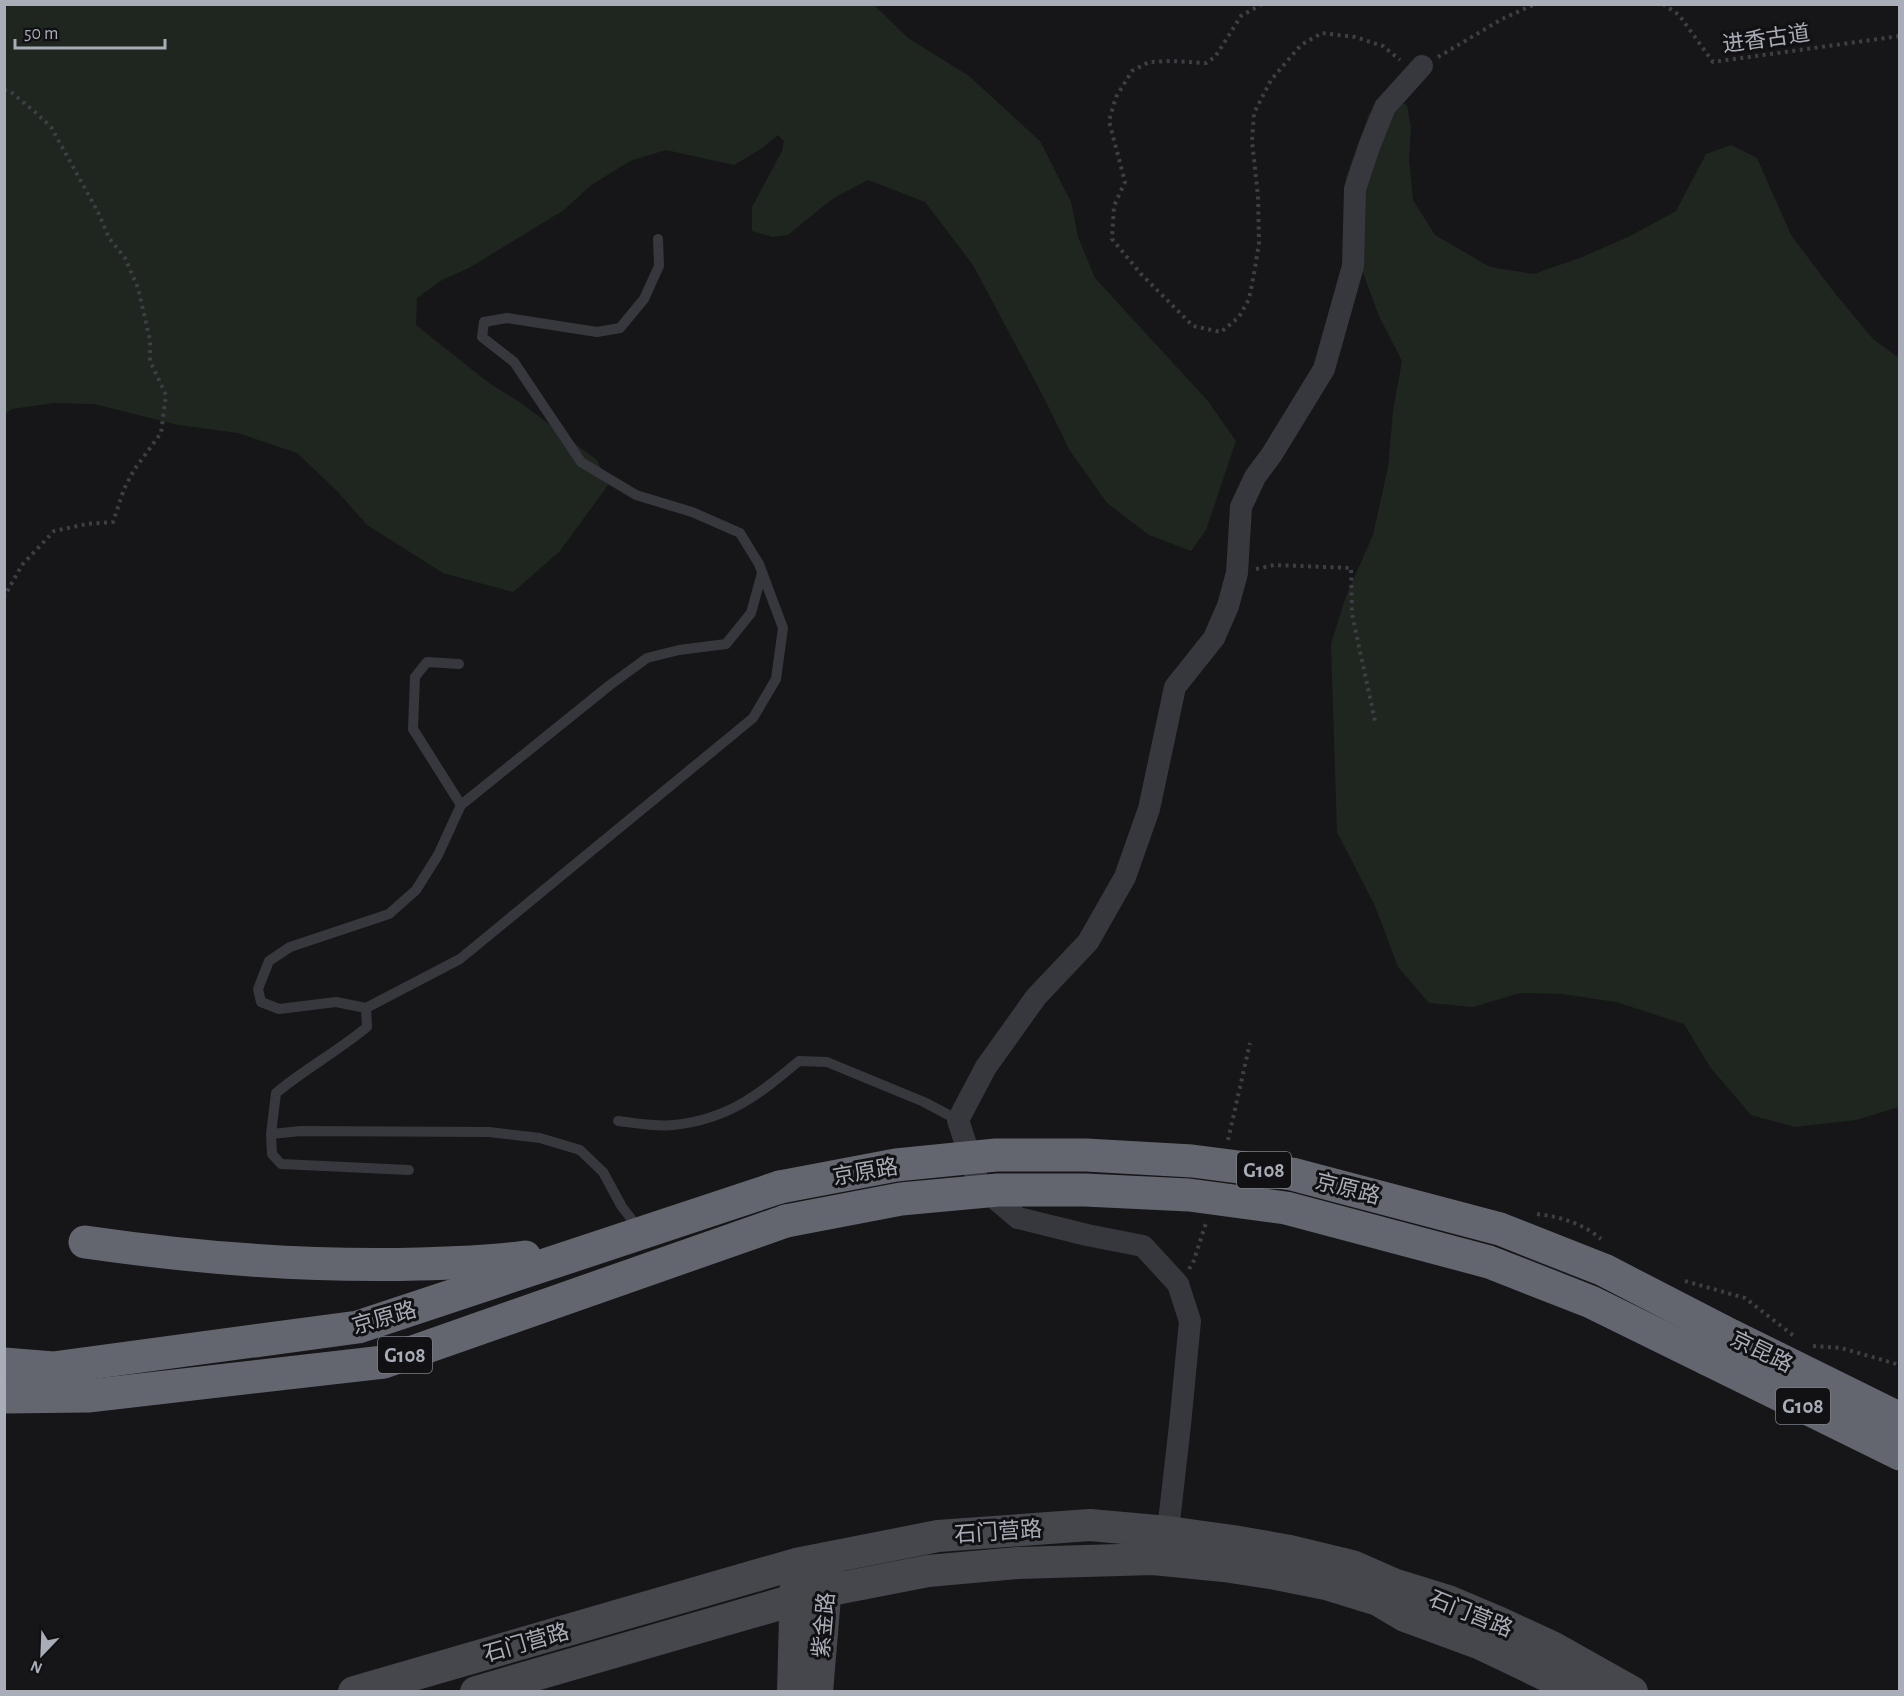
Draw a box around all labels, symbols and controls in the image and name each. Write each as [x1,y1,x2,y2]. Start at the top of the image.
scale bar [15,12,165,50]
street label: 进香古道 [1721,21,1811,56]
text: 50 m [24,25,58,43]
road number: G108 [1237,1152,1291,1188]
street label: 京原路 [831,1154,900,1189]
street label: 京原路 [1313,1169,1383,1208]
street label: 京原路 [349,1297,419,1338]
street label: 京昆路 [1727,1327,1796,1376]
road number: G108 [378,1337,432,1373]
road number: G108 [1776,1388,1830,1424]
street label: 石门营路 [953,1517,1043,1546]
street label: 石门营路 [1426,1586,1516,1641]
street label: 紫金路 [809,1591,838,1659]
street label: 石门营路 [481,1619,572,1666]
north arrow [12,1624,72,1684]
text: N [28,1657,45,1676]

